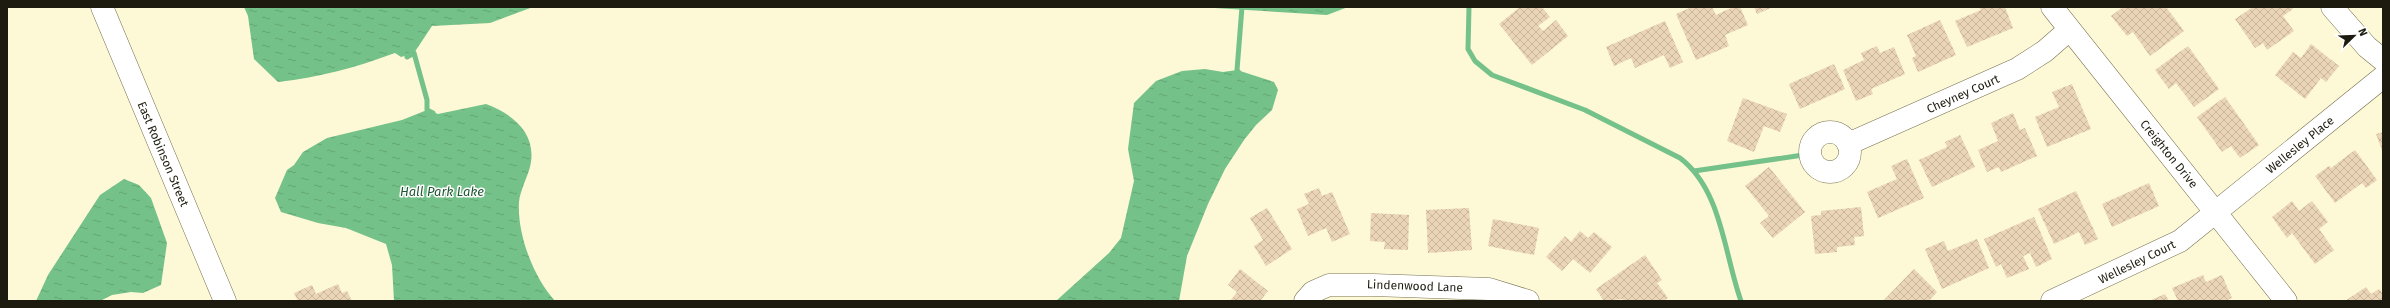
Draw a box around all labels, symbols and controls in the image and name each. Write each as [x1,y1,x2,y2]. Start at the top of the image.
north arrow [2334,16,2374,56]
text: N [2355,26,2370,38]
street label: Cheyney Court [1924,71,2002,116]
street label: East Robinson Street [135,99,192,209]
street label: Wellesley Place [2263,113,2337,177]
street label: Creighton Drive [2137,117,2201,191]
water label: Hall Park Lake [400,184,484,199]
street label: Wellesley Court [2096,237,2178,287]
street label: Lindenwood Lane [1367,277,1463,295]

